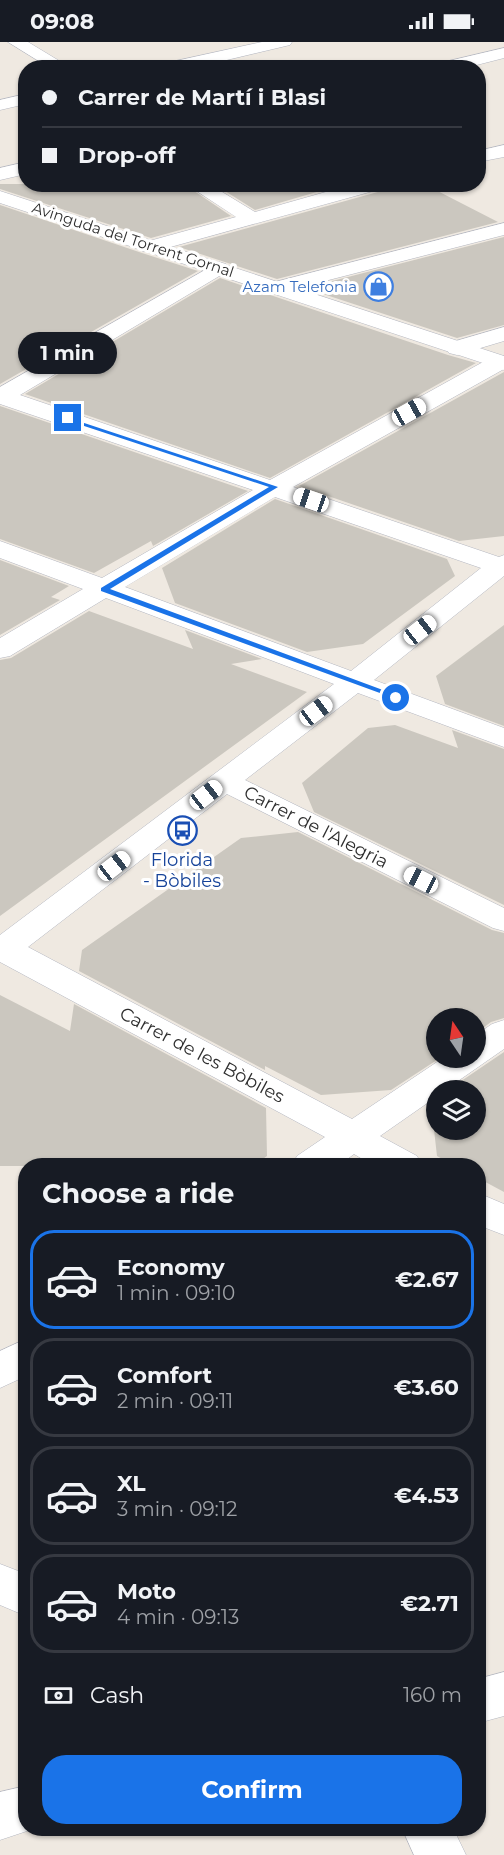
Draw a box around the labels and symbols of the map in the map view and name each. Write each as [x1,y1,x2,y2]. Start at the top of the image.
street label: Avinguda del Torrent Gornal [30,198,237,281]
shop icon: Azam Telefonia [362,271,394,303]
place label: Azam Telefonia [243,277,357,296]
callout: 1 min [19,331,118,373]
car [389,395,429,429]
route end [54,404,81,431]
car [291,486,331,514]
car [400,612,440,648]
route start [382,684,409,711]
car [296,693,336,729]
car [186,777,226,813]
street label: Carrer de l'Alegria [240,781,392,873]
bus stop icon: Florida - Bòbiles [166,815,198,847]
car [94,848,134,884]
place label: Florida - Bòbiles [143,849,221,892]
car [401,864,441,896]
street label: Carrer de les Bòbiles [116,1002,288,1108]
north arrow [426,1008,486,1068]

